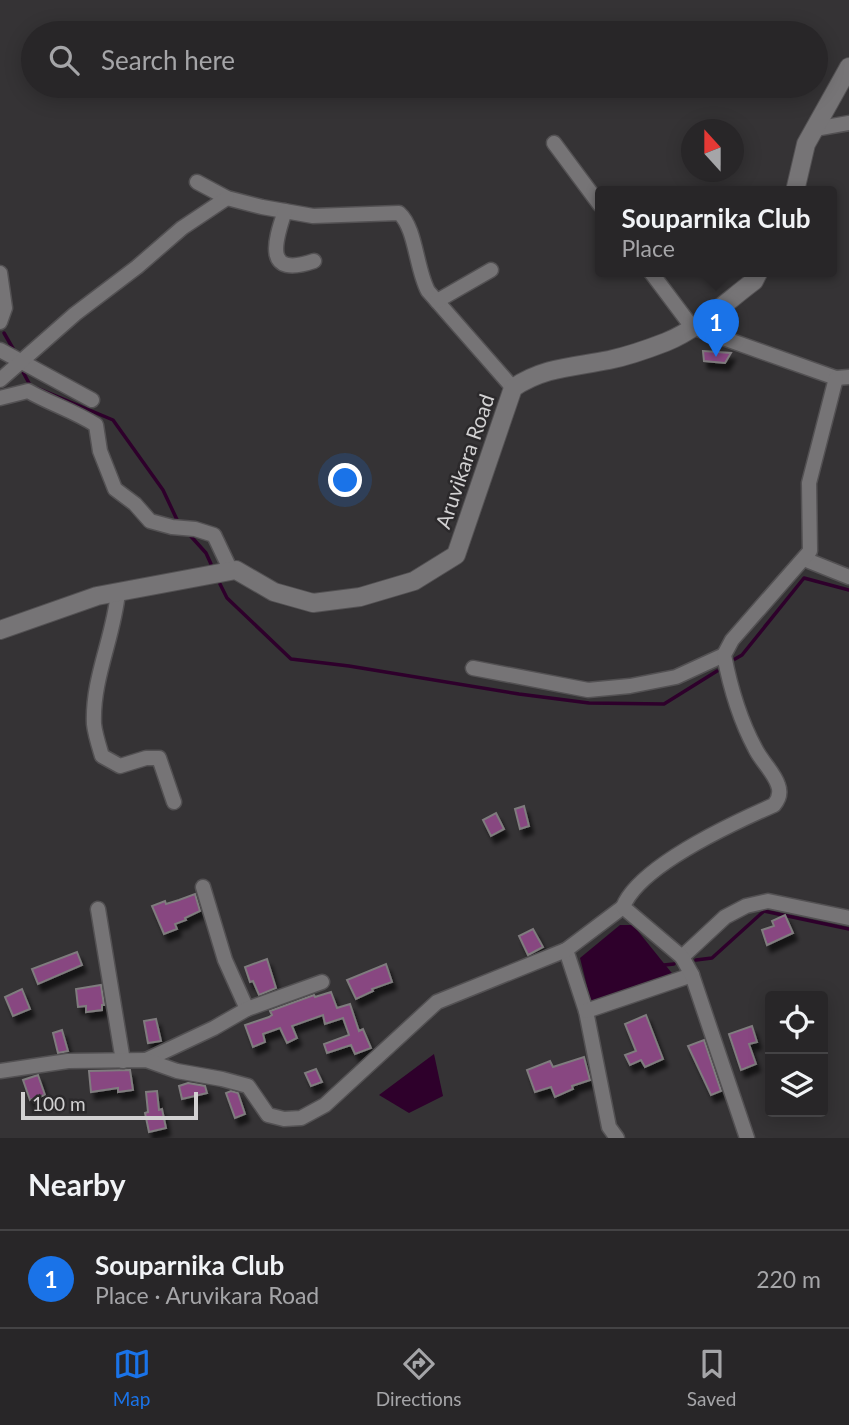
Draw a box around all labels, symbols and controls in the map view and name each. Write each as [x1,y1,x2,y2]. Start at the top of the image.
search box [21,21,828,98]
icon: search [45,41,83,79]
text: Search here [101,44,235,76]
north arrow [681,119,744,182]
popup [595,186,837,277]
text: Souparnika Club [621,202,811,234]
text: Place [621,234,675,262]
pin: 1 [693,299,739,357]
street label: Aruvikara Road [429,391,499,531]
your location [328,463,362,497]
map controls [765,991,828,1117]
button: locate [765,991,828,1054]
button: layers [765,1054,828,1117]
scale bar [21,1089,198,1121]
text: 100 m [32,1092,86,1115]
text: Nearby [28,1166,126,1202]
text: Souparnika Club [95,1249,284,1281]
text: 1 [44,1265,58,1293]
text: 220 m [756,1265,821,1293]
text: Place · Aruvikara Road [95,1281,319,1309]
tab: Map [113,1345,151,1410]
tab: Directions [376,1345,462,1410]
tab: Saved [687,1345,736,1410]

